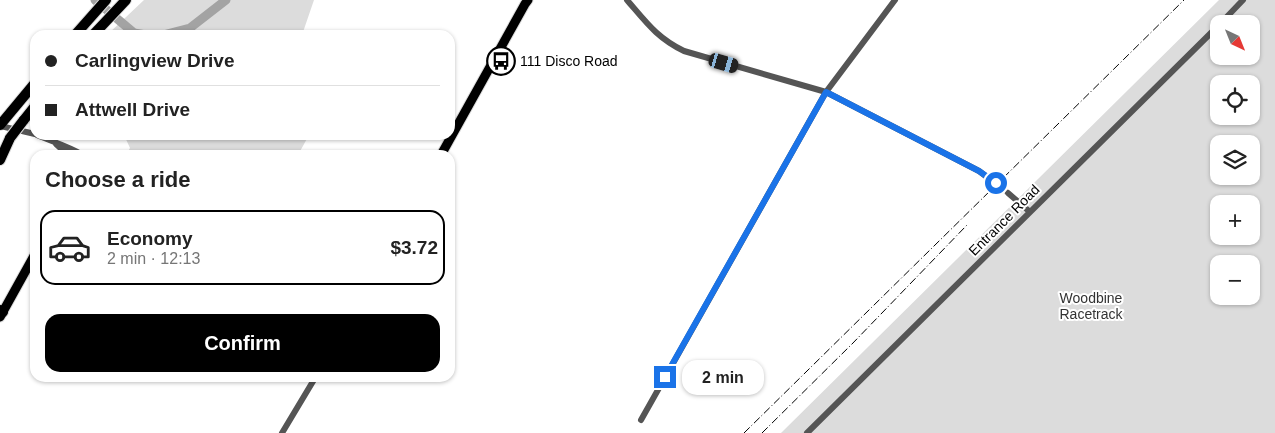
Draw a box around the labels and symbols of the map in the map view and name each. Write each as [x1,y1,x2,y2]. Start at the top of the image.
north arrow [1210,15,1260,65]
bus stop icon: 111 Disco Road [486,46,516,76]
car [707,52,740,74]
place label: 111 Disco Road [520,53,618,69]
route start [985,172,1007,194]
street label: Entrance Road [965,181,1043,259]
park label: Woodbine Racetrack [1059,290,1124,322]
callout: 2 min [682,360,765,394]
route end [654,366,676,388]

